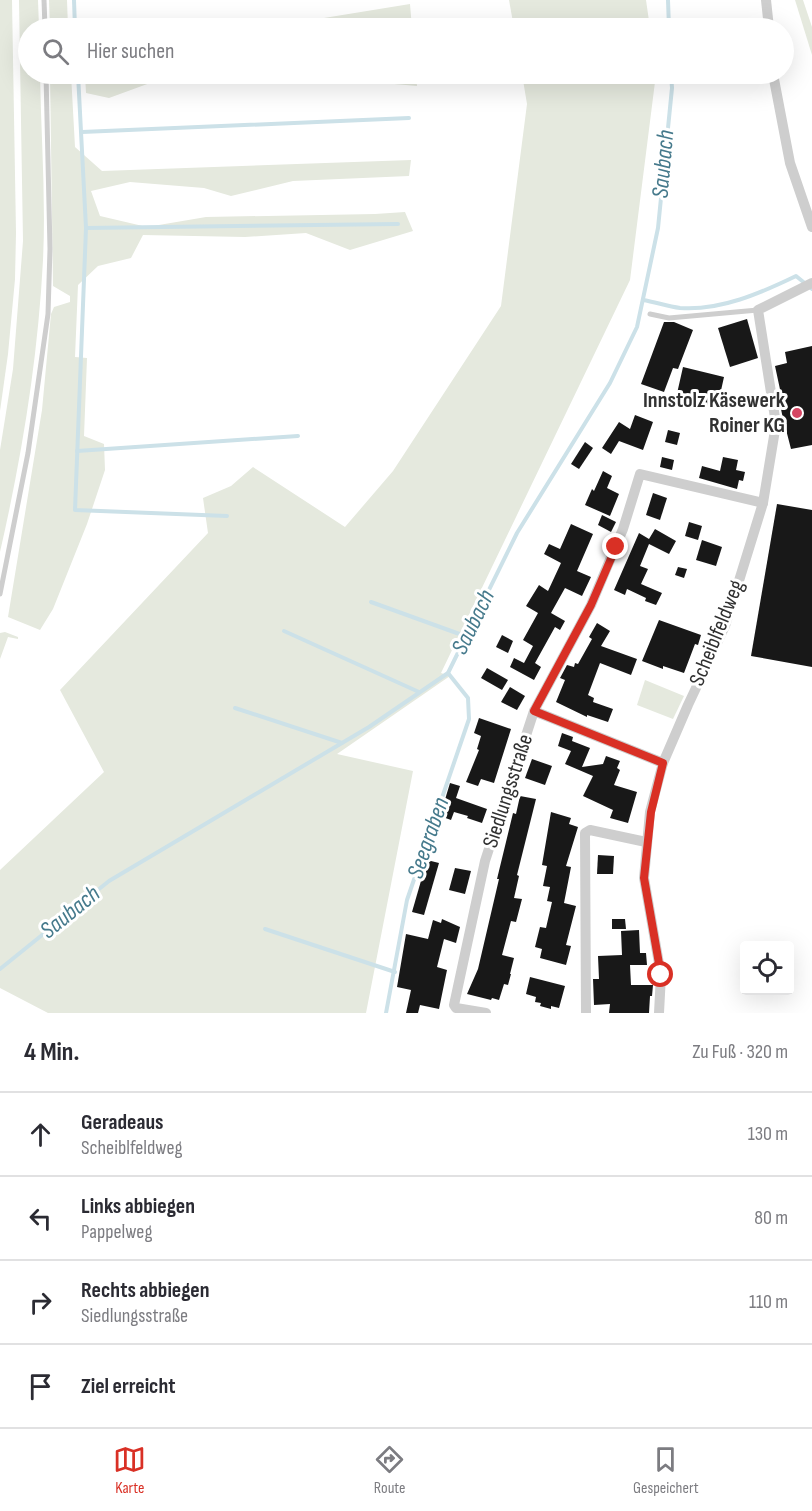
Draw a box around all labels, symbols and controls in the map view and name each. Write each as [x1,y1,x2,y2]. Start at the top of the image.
search box [18,18,794,84]
icon: search [39,35,72,68]
text: Hier suchen [87,38,175,65]
water label: Saubach [646,129,680,199]
place label: Innstolz Käsewerk Roiner KG [643,387,786,439]
marker: Innstolz Käsewerk Roiner KG [790,406,804,420]
route end [602,533,628,559]
street label: Scheiblfeldweg [684,576,751,690]
water label: Saubach [445,585,501,659]
street label: Siedlungsstraße [477,731,539,851]
water label: Seegraben [401,794,455,882]
water label: Saubach [34,879,106,945]
map controls [740,941,794,995]
button: locate [740,941,794,995]
route start [647,961,673,987]
text: 4 Min. [24,1037,79,1068]
text: Zu Fuß · 320 m [692,1040,788,1064]
text: Geradeaus [81,1109,164,1136]
icon: ahead [24,1118,57,1151]
text: 130 m [748,1122,788,1146]
text: Scheiblfeldweg [81,1136,183,1160]
text: Links abbiegen [81,1193,195,1220]
icon: left [24,1202,57,1235]
text: 80 m [754,1206,788,1230]
text: Pappelweg [81,1220,152,1244]
text: Rechts abbiegen [81,1277,210,1304]
icon: right [24,1286,57,1319]
text: 110 m [749,1290,788,1314]
text: Siedlungsstraße [81,1304,188,1328]
icon: arrive [24,1370,57,1403]
text: Ziel erreicht [81,1373,176,1400]
tab: Karte [113,1443,146,1498]
tab: Route [373,1443,406,1498]
tab: Gespeichert [633,1443,699,1498]

